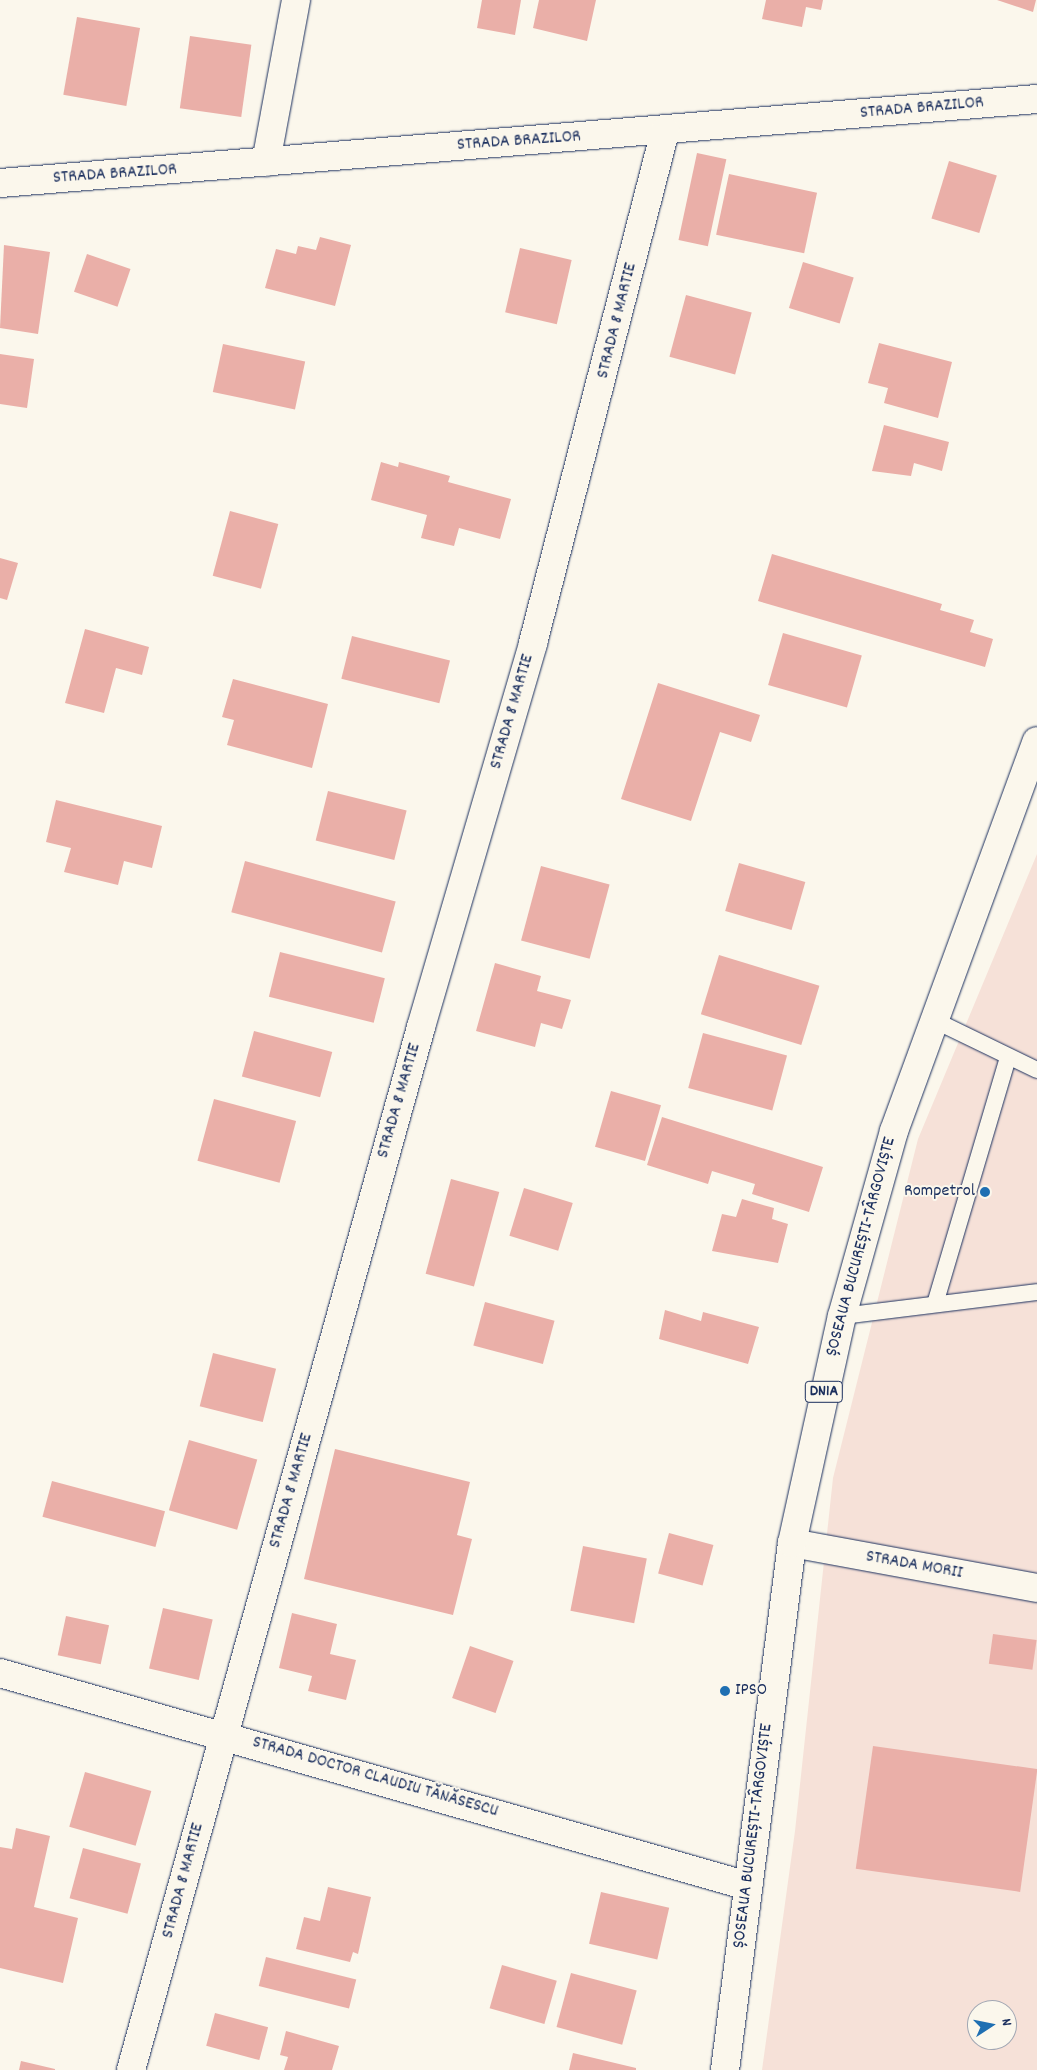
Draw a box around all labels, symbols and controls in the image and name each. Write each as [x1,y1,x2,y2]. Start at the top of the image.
street label: STRADA BRAZILOR [859,93,985,125]
street label: STRADA BRAZILOR [456,127,582,157]
street label: STRADA BRAZILOR [52,160,178,190]
street label: STRADA 8 MARTIE [593,261,643,381]
street label: STRADA 8 MARTIE [486,652,540,772]
street label: STRADA 8 MARTIE [373,1041,427,1161]
street label: ȘOSEAUA BUCUREȘTI-TÂRGOVIȘTE [822,1135,902,1359]
place label: Rompetrol [904,1181,975,1203]
marker: Rompetrol [979,1186,991,1198]
road number: DN1A [804,1378,844,1405]
street label: STRADA 8 MARTIE [265,1431,319,1551]
street label: STRADA MORII [864,1547,964,1585]
place label: IPSO [735,1680,767,1702]
marker: IPSO [719,1685,731,1697]
street label: ȘOSEAUA BUCUREȘTI-TÂRGOVIȘTE [730,1723,778,1949]
street label: STRADA DOCTOR CLAUDIU TĂNĂSESCU [250,1733,500,1823]
street label: STRADA 8 MARTIE [158,1821,210,1941]
north arrow [967,2000,1017,2050]
text: N [995,2017,1016,2028]

